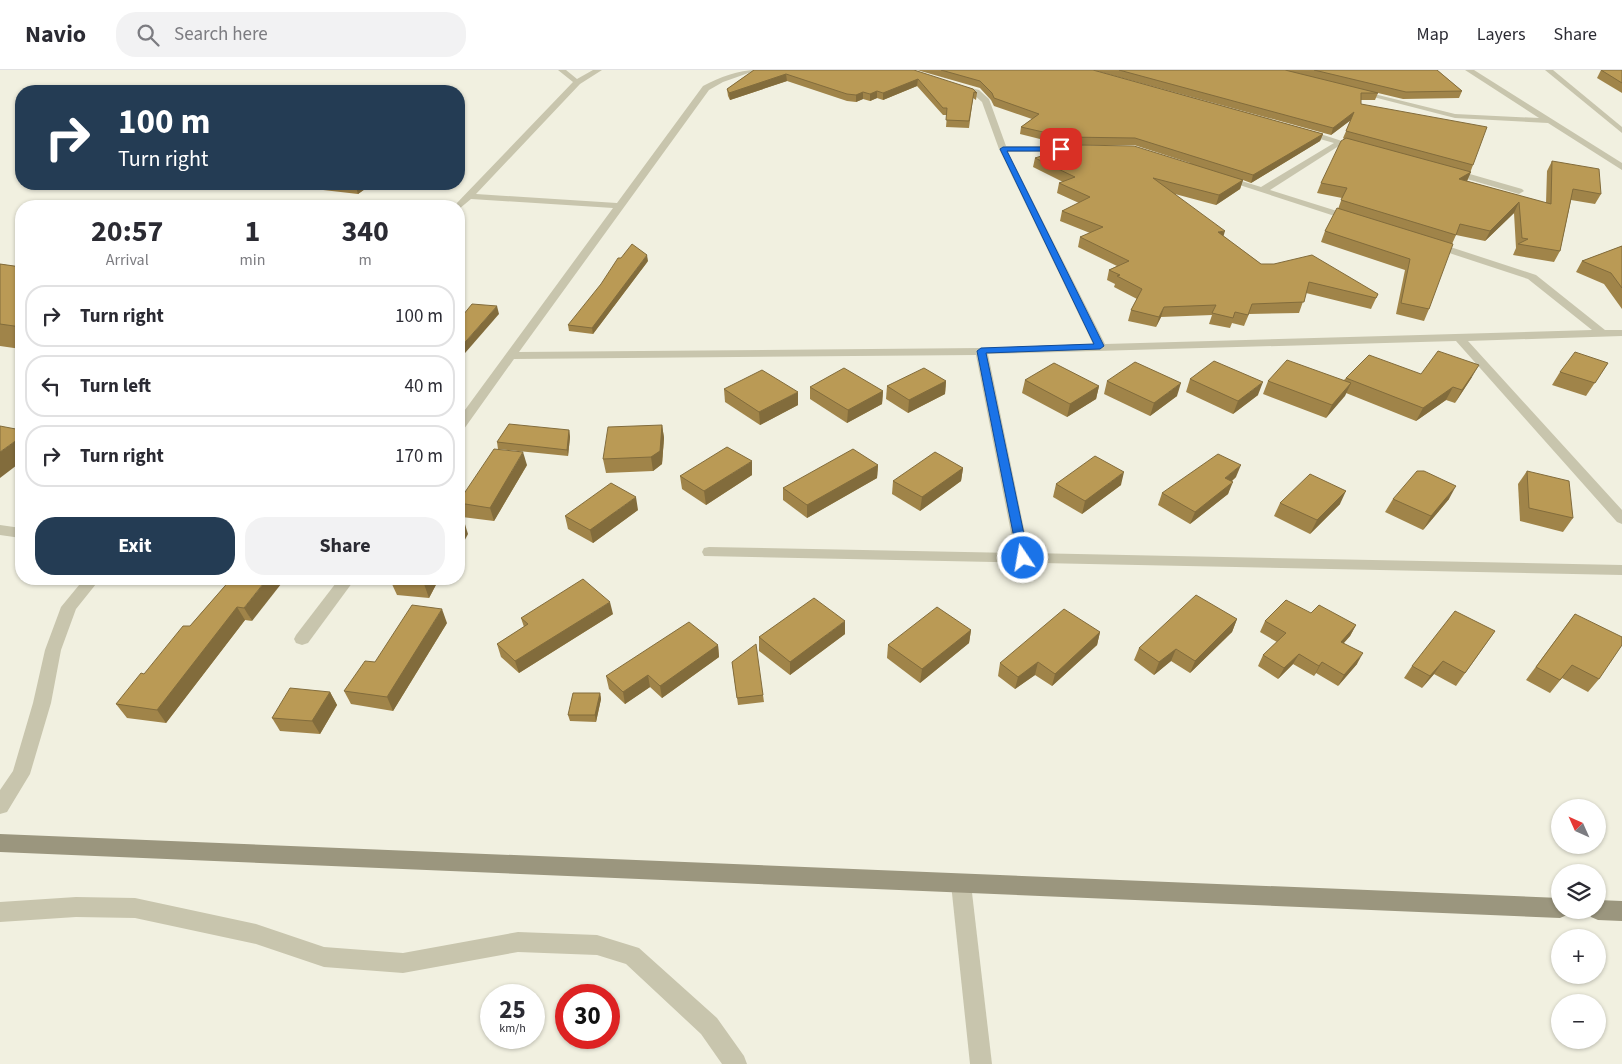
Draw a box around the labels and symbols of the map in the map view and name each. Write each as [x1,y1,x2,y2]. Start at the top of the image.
pin [1040,128,1082,170]
position arrow [996,531,1048,583]
north arrow [1551,799,1606,854]
speed limit sign: 30 [555,984,620,1049]

